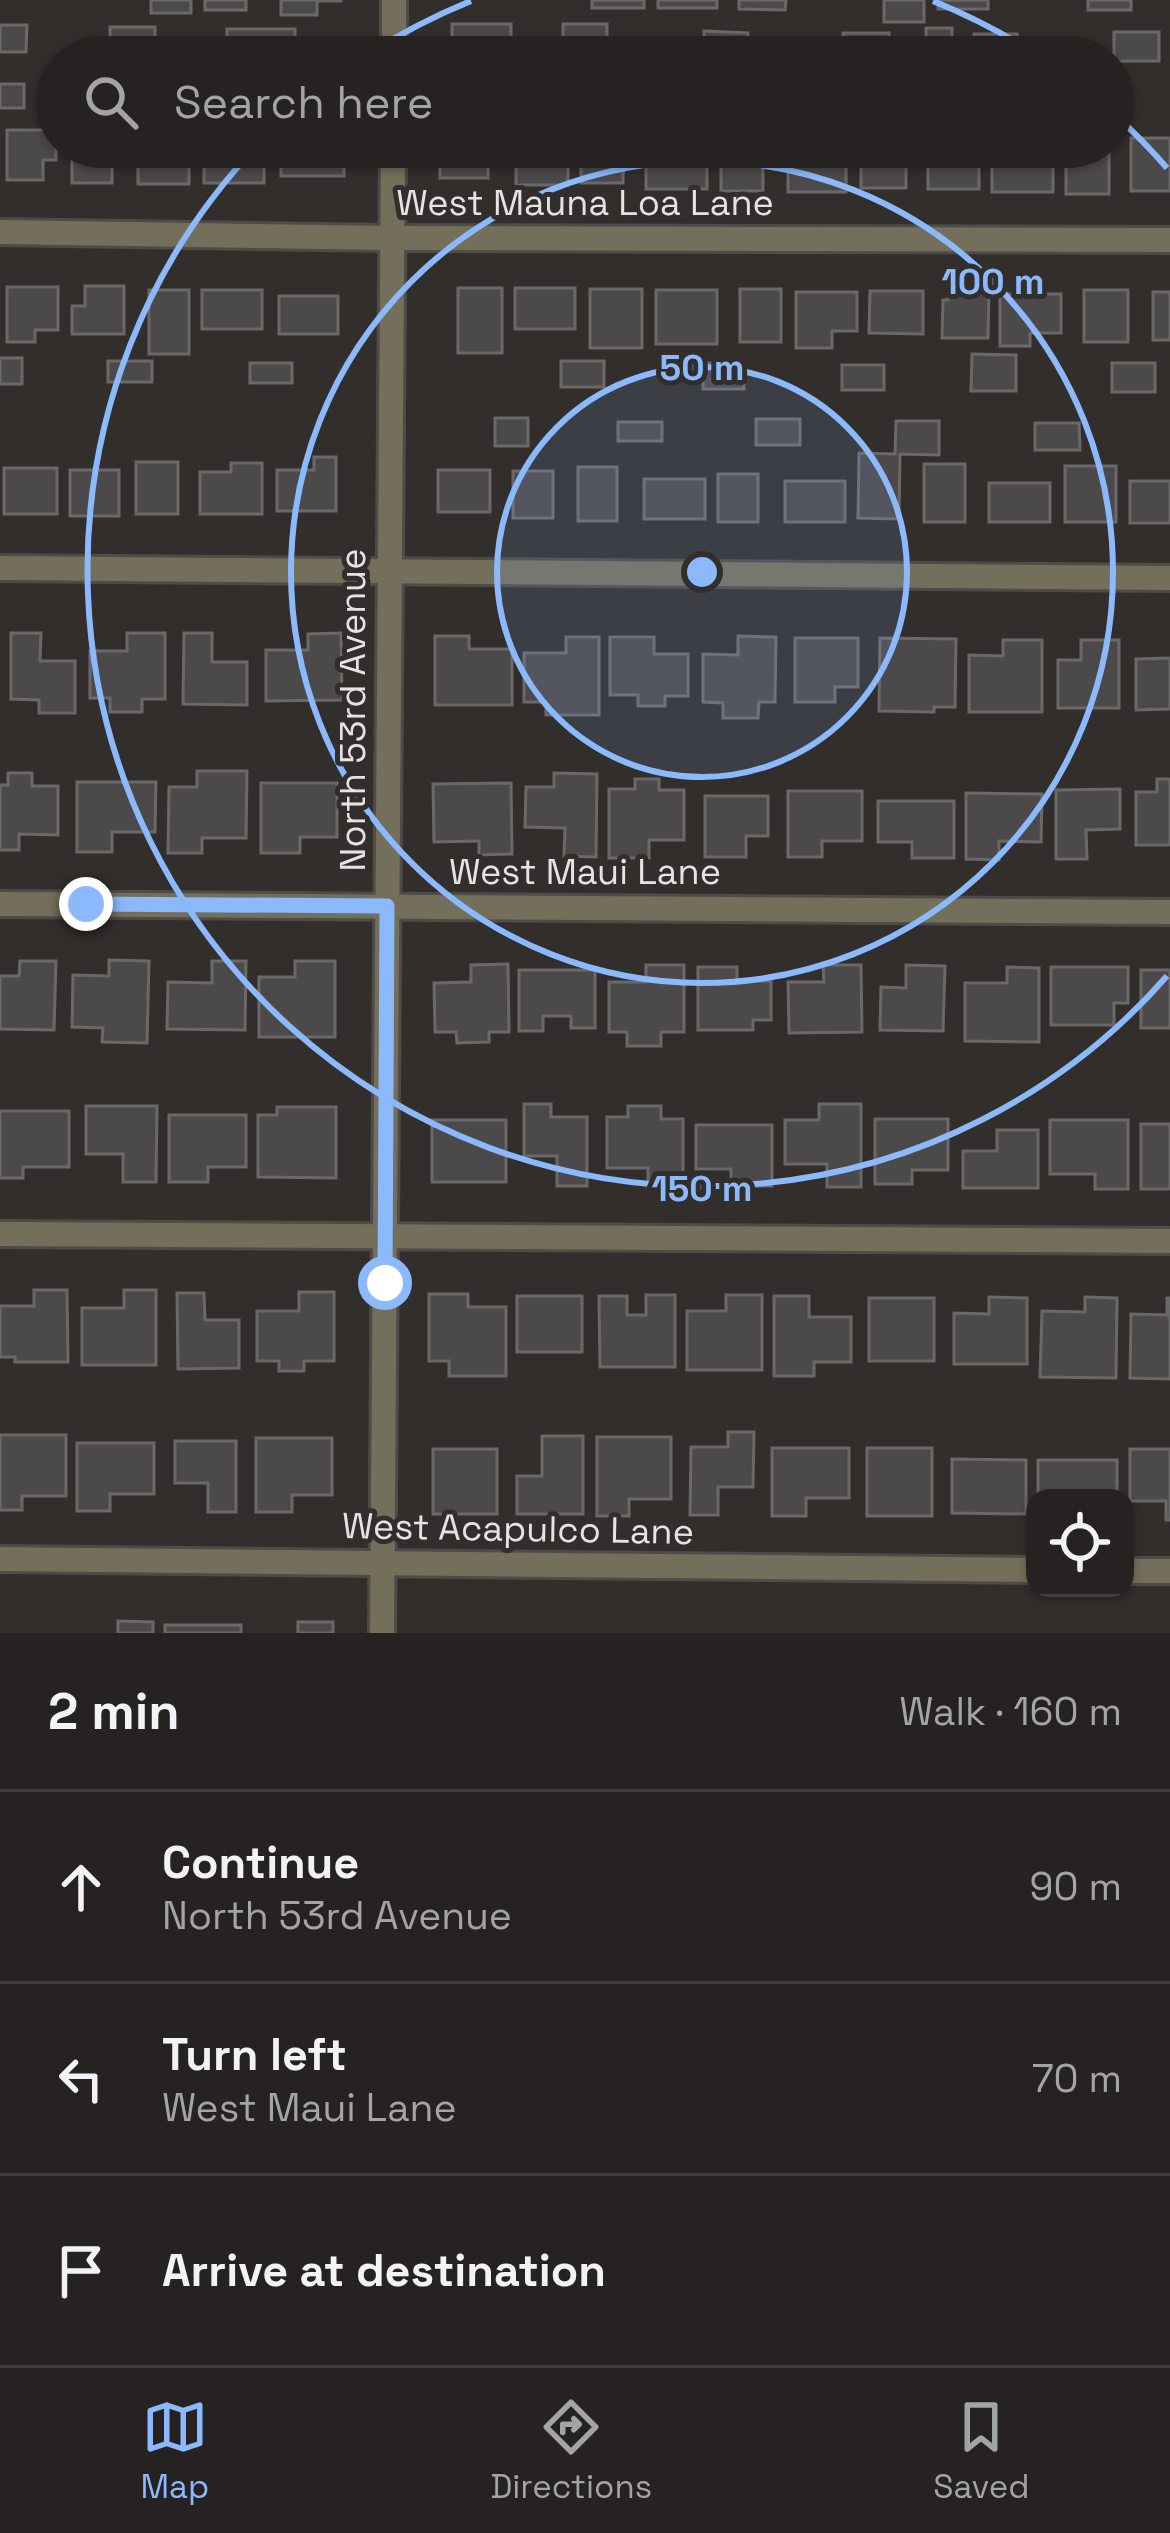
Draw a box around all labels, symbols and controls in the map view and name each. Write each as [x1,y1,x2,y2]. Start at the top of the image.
search box [36,36,1134,168]
icon: search [78,69,144,135]
text: Search here [174,74,433,131]
street label: West Mauna Loa Lane [396,180,774,226]
text: 100 m [942,259,1044,305]
text: 50 m [660,345,744,391]
street label: North 53rd Avenue [330,549,376,871]
centre of rings [681,551,723,593]
street label: West Maui Lane [449,849,721,895]
route end [59,877,113,931]
text: 150 m [651,1166,753,1212]
route start [358,1256,412,1310]
map controls [1026,1489,1134,1597]
button: locate [1026,1489,1134,1597]
street label: West Acapulco Lane [342,1503,694,1555]
text: 2 min [48,1679,180,1744]
text: Walk · 160 m [899,1687,1122,1736]
text: Continue [162,1834,359,1891]
icon: ahead [48,1854,114,1920]
text: 90 m [1030,1862,1122,1911]
text: North 53rd Avenue [162,1891,512,1940]
text: Turn left [162,2026,347,2083]
icon: left [48,2046,114,2112]
text: 70 m [1032,2054,1122,2103]
text: West Maui Lane [162,2083,457,2132]
icon: arrive [48,2238,114,2304]
text: Arrive at destination [162,2242,606,2299]
tab: Map [141,2394,209,2508]
tab: Directions [490,2394,652,2508]
tab: Saved [933,2394,1029,2508]

